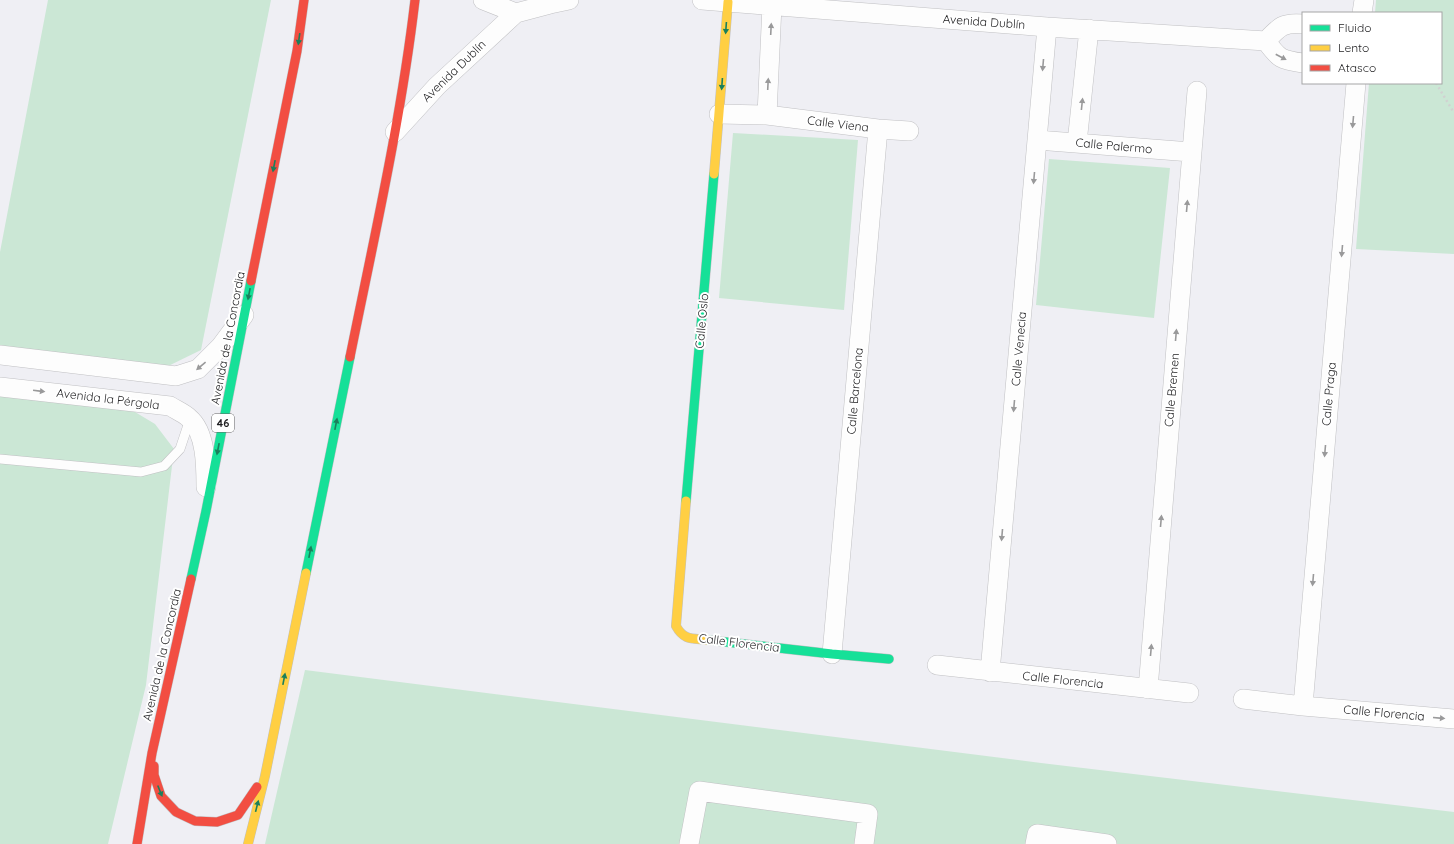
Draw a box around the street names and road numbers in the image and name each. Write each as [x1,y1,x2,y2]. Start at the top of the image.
street label: Avenida Dublín [942,11,1026,32]
street label: Avenida Dublín [419,36,489,105]
street label: Calle Viena [806,112,870,135]
street label: Calle Palermo [1075,135,1153,156]
street label: Avenida de la Concordia [207,270,248,406]
street label: Calle Oslo [692,293,711,349]
street label: Calle Venecia [1008,311,1029,387]
street label: Calle Barcelona [843,347,866,435]
street label: Calle Bremen [1161,352,1182,428]
street label: Calle Praga [1318,361,1339,427]
street label: Avenida la Pérgola [56,385,161,412]
road number: 46 [212,414,234,432]
street label: Avenida de la Concordia [139,587,184,723]
street label: Calle Florencia [698,630,780,655]
street label: Calle Florencia [1022,668,1104,691]
street label: Calle Florencia [1343,701,1425,724]

